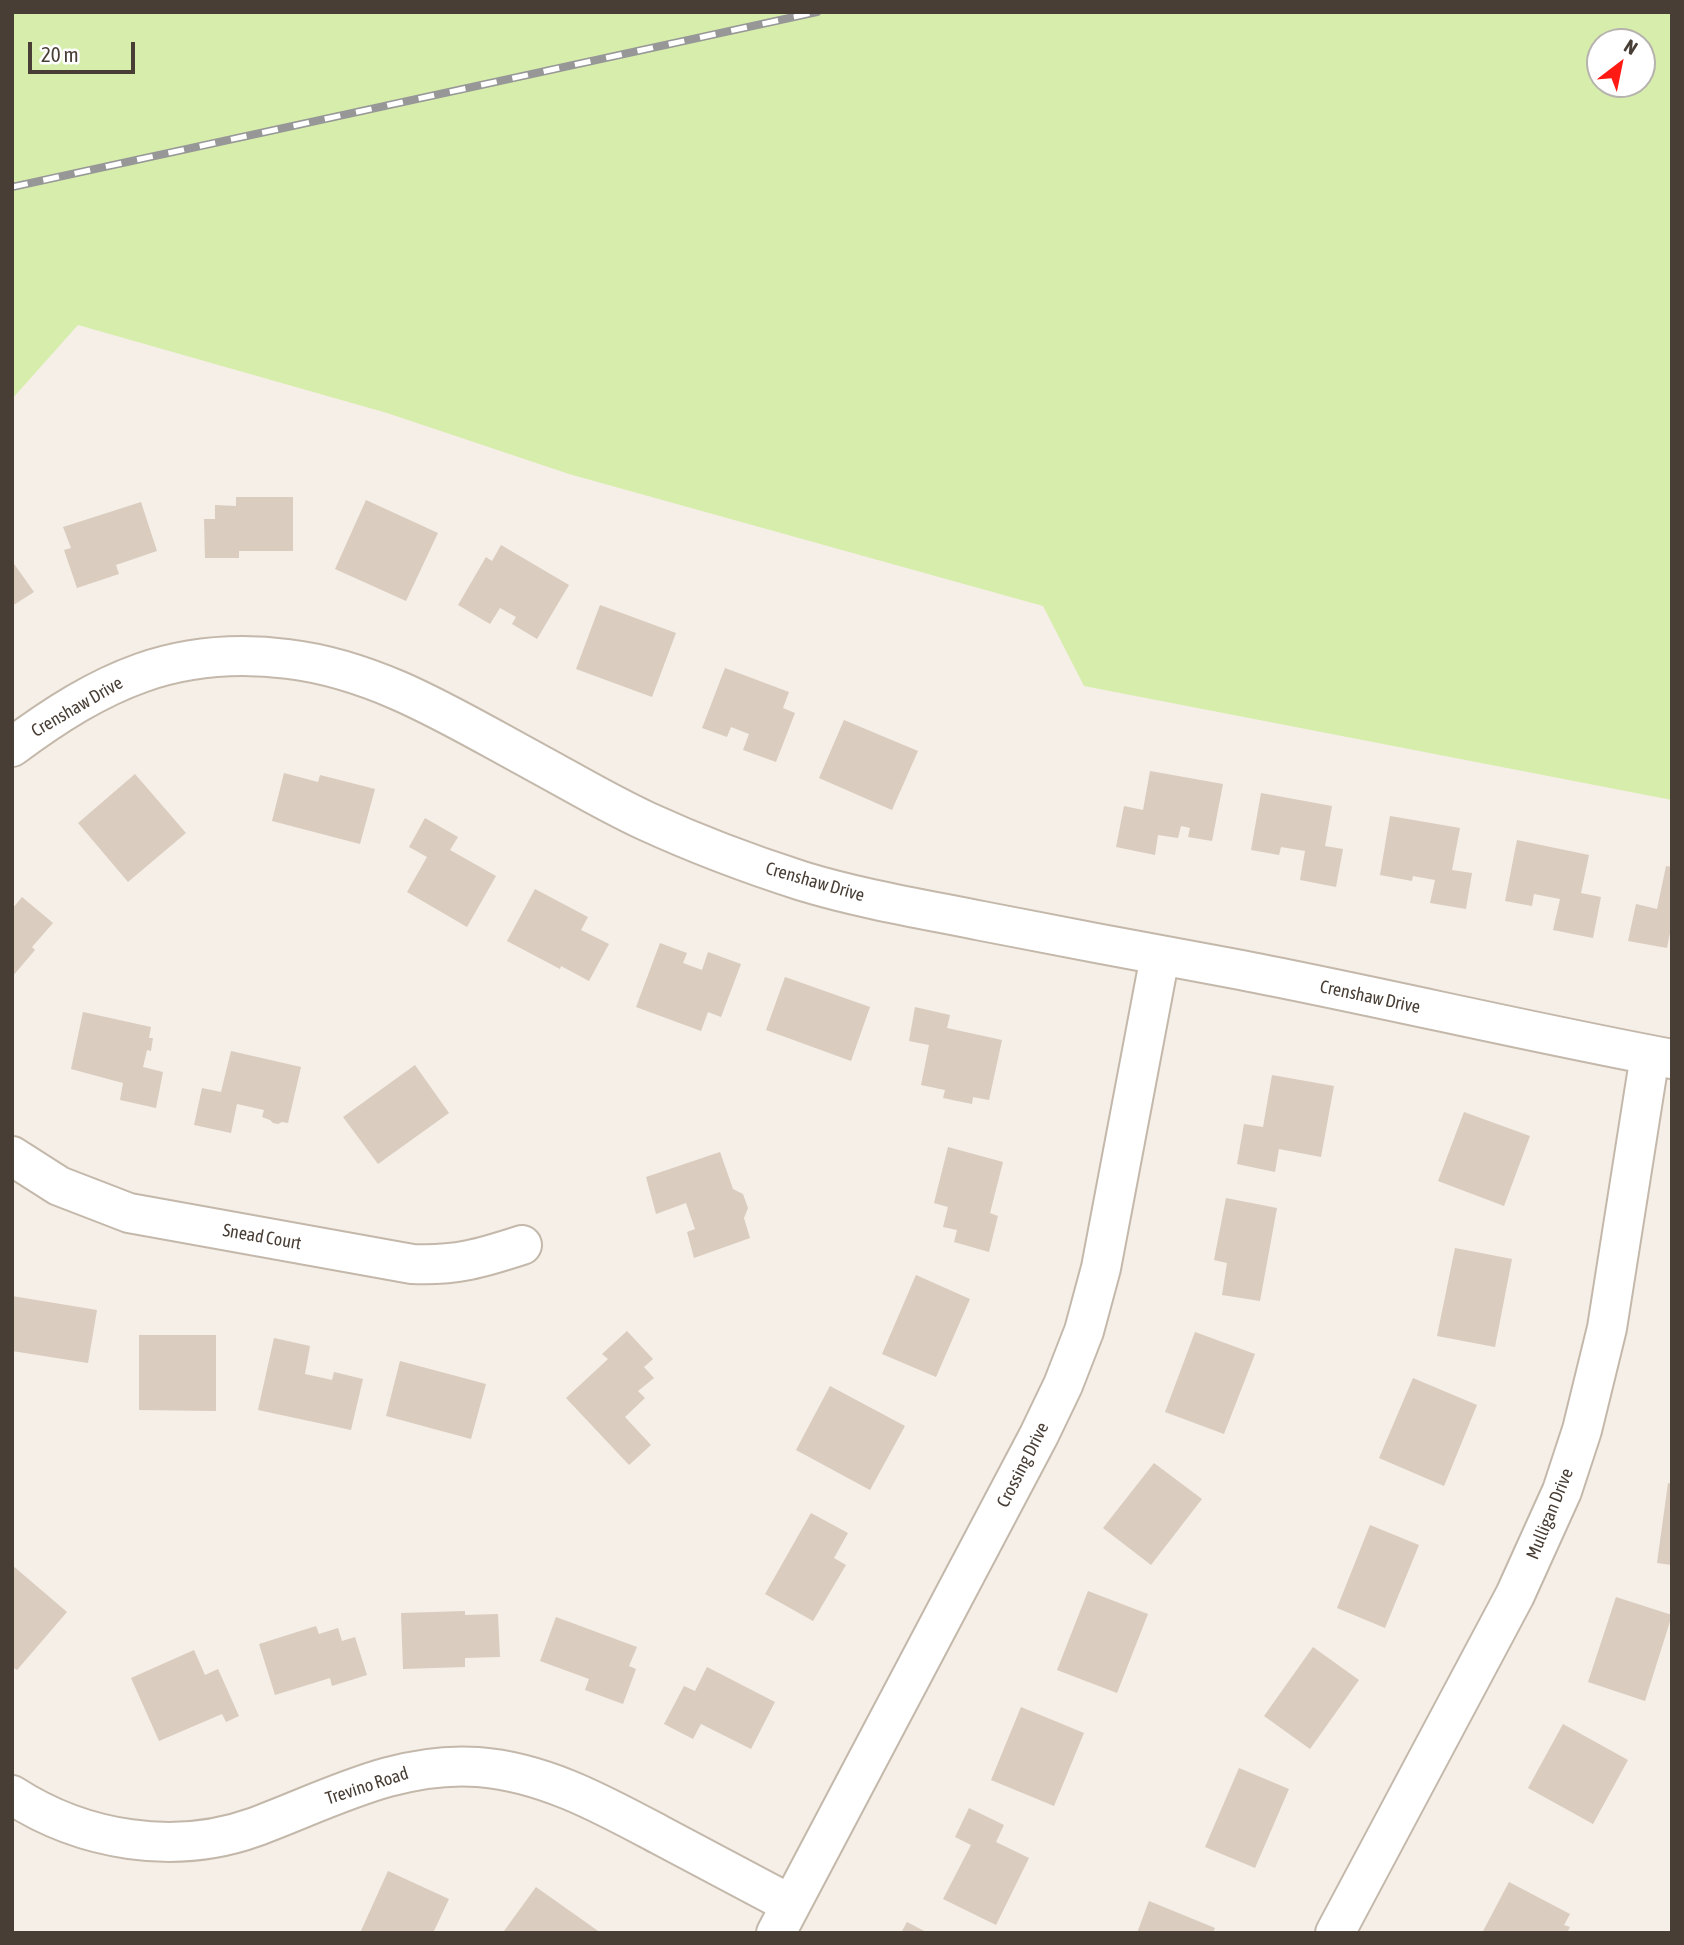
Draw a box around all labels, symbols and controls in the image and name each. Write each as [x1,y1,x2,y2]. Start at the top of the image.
scale bar [32,28,138,72]
north arrow [1586,28,1656,98]
text: N [1620,35,1642,59]
text: 20 m [41,42,79,66]
street label: Crenshaw Drive [27,672,127,742]
street label: Crenshaw Drive [763,858,867,906]
street label: Crenshaw Drive [1318,976,1422,1018]
street label: Snead Court [221,1219,303,1255]
street label: Crossing Drive [992,1419,1054,1511]
street label: Mulligan Drive [1522,1465,1578,1563]
street label: Trevino Road [323,1762,411,1810]

